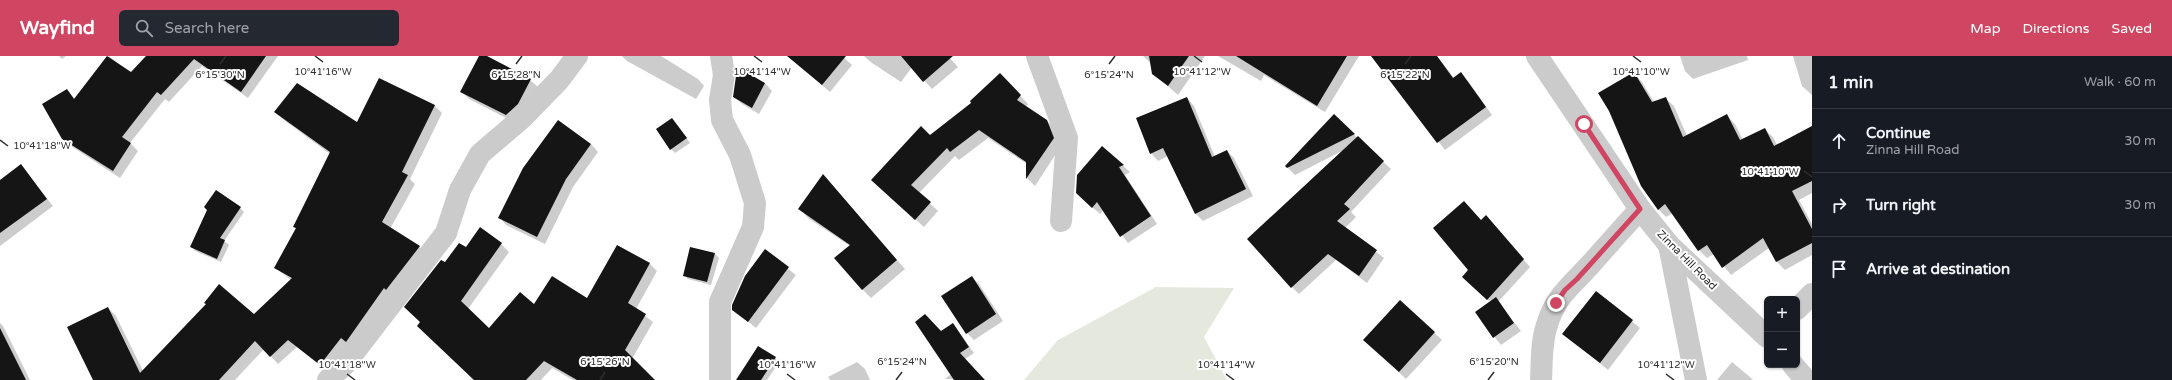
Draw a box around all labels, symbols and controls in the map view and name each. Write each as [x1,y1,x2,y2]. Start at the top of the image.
search box [119,10,399,46]
text: Wayfind [20,17,95,39]
icon: search [133,17,155,39]
text: Search here [165,19,249,37]
text: Map [1970,20,2001,37]
text: Directions [2023,20,2090,37]
text: Saved [2112,20,2152,37]
text: 10°41'16"W [294,66,352,78]
text: 10°41'14"W [733,66,791,78]
text: 10°41'12"W [1173,66,1231,78]
text: 10°41'10"W [1612,66,1670,78]
text: 6°15'30"N [195,69,245,81]
text: 6°15'28"N [491,69,541,81]
text: 6°15'24"N [1084,69,1134,81]
text: 6°15'22"N [1380,69,1430,81]
text: 1 min [1828,72,1873,93]
text: Walk · 60 m [2084,74,2156,90]
route start [1575,115,1593,133]
text: Continue [1866,124,1930,142]
icon: ahead [1828,130,1850,152]
text: 30 m [2124,133,2156,149]
text: 10°41'18"W [13,140,71,152]
text: Zinna Hill Road [1866,142,1960,158]
text: 10°41'10"W [1741,166,1799,178]
icon: right [1828,194,1850,216]
text: Turn right [1866,196,1936,214]
text: 30 m [2124,197,2156,213]
street label: Zinna Hill Road [1654,227,1720,293]
icon: arrive [1828,258,1850,280]
text: Arrive at destination [1866,260,2010,278]
route end [1547,294,1565,312]
map controls [1764,296,1800,368]
button: + [1764,296,1800,332]
button: − [1764,332,1800,368]
text: 6°15'26"N [580,356,630,368]
text: 6°15'24"N [877,356,927,368]
text: 6°15'20"N [1469,356,1519,368]
text: 10°41'18"W [318,359,376,371]
text: 10°41'16"W [758,359,816,371]
text: 10°41'14"W [1197,359,1255,371]
text: 10°41'12"W [1637,359,1695,371]

